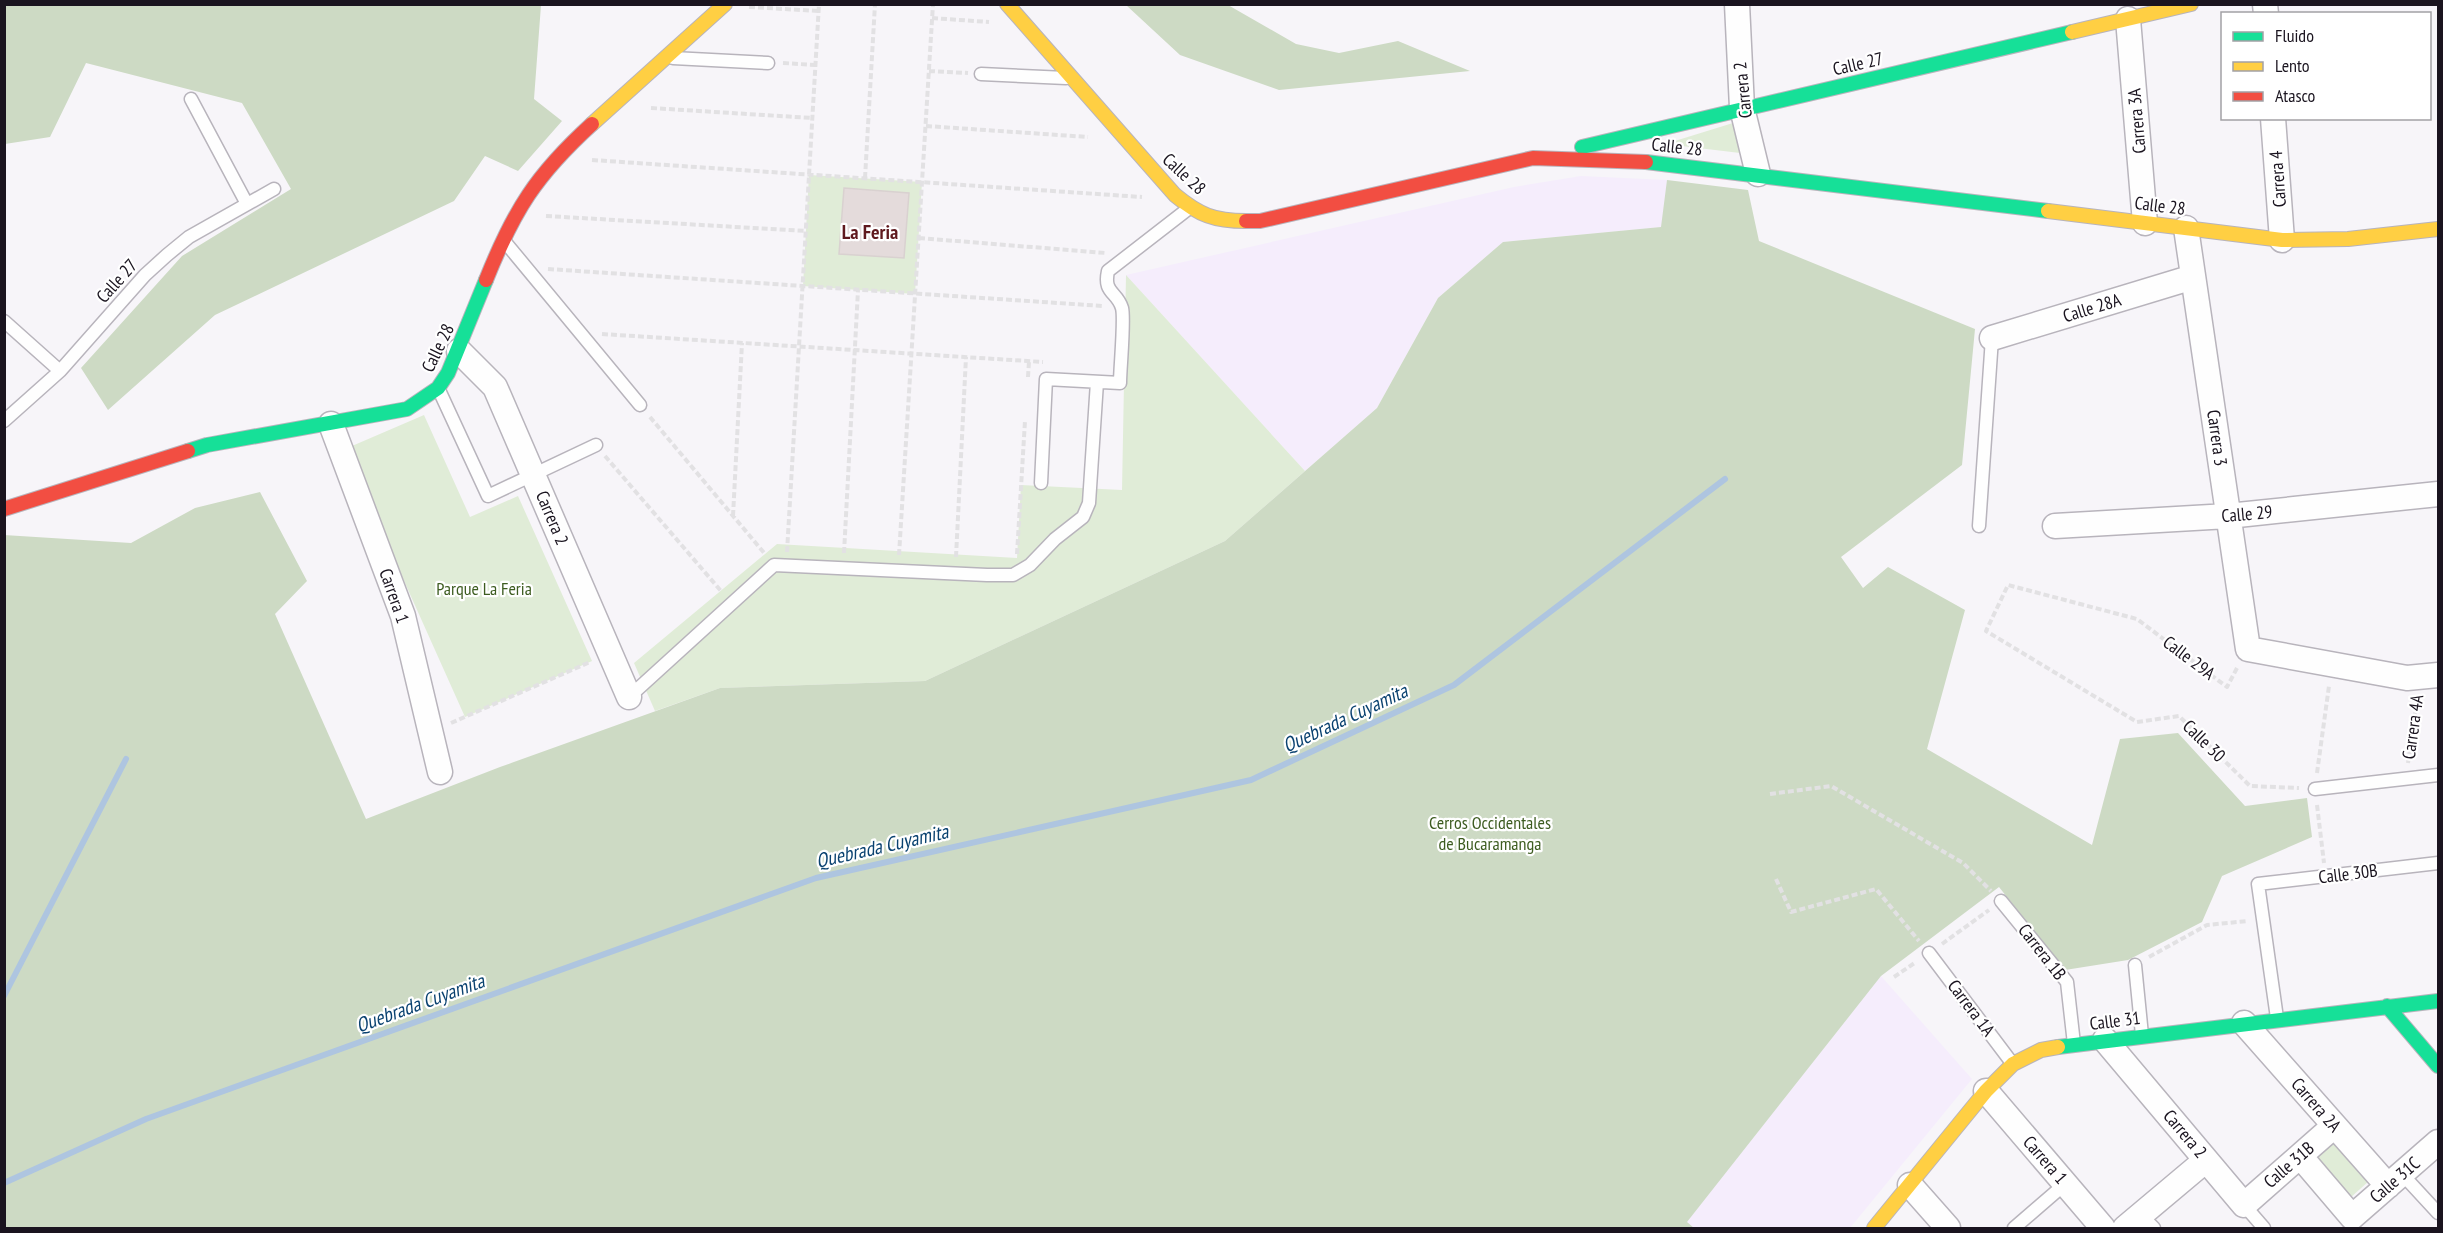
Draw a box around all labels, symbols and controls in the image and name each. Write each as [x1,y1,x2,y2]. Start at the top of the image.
legend [2221,12,2431,120]
text: Fluido [2275,24,2314,47]
street label: Calle 27 [1830,47,1885,80]
text: Lento [2275,54,2310,77]
street label: Carrera 2 [1728,61,1757,119]
text: Atasco [2275,84,2316,107]
street label: Carrera 3A [2122,87,2151,154]
street label: Calle 28 [1650,132,1704,161]
street label: Calle 28 [1158,148,1211,199]
street label: Carrera 4 [2264,150,2291,208]
street label: Calle 28 [2133,191,2187,220]
district label: La Feria [842,219,898,245]
street label: Calle 27 [91,254,142,307]
street label: Calle 28A [2060,288,2124,327]
street label: Calle 28 [416,320,459,376]
street label: Carrera 3 [2202,408,2233,468]
street label: Carrera 2 [531,487,574,548]
street label: Calle 29 [2221,500,2273,527]
street label: Carrera 1 [374,565,415,626]
park label: Parque La Feria [436,577,532,600]
street label: Calle 29A [2159,630,2220,685]
water label: Quebrada Cuyamita [1278,677,1413,758]
street label: Carrera 4A [2397,693,2428,761]
street label: Calle 30 [2178,715,2231,767]
park label: Cerros Occidentales de Bucaramanga [1429,811,1551,855]
water label: Quebrada Cuyamita [813,818,952,874]
street label: Calle 30B [2317,858,2379,889]
street label: Carrera 1B [2013,919,2071,984]
water label: Quebrada Cuyamita [352,967,489,1038]
street label: Carrera 1A [1943,975,2000,1041]
street label: Calle 31 [2088,1006,2142,1035]
street label: Carrera 2A [2286,1073,2347,1137]
street label: Carrera 2 [2158,1105,2212,1163]
street label: Carrera 1 [2018,1131,2073,1189]
street label: Calle 31B [2259,1136,2319,1193]
street label: Calle 31C [2365,1151,2425,1208]

